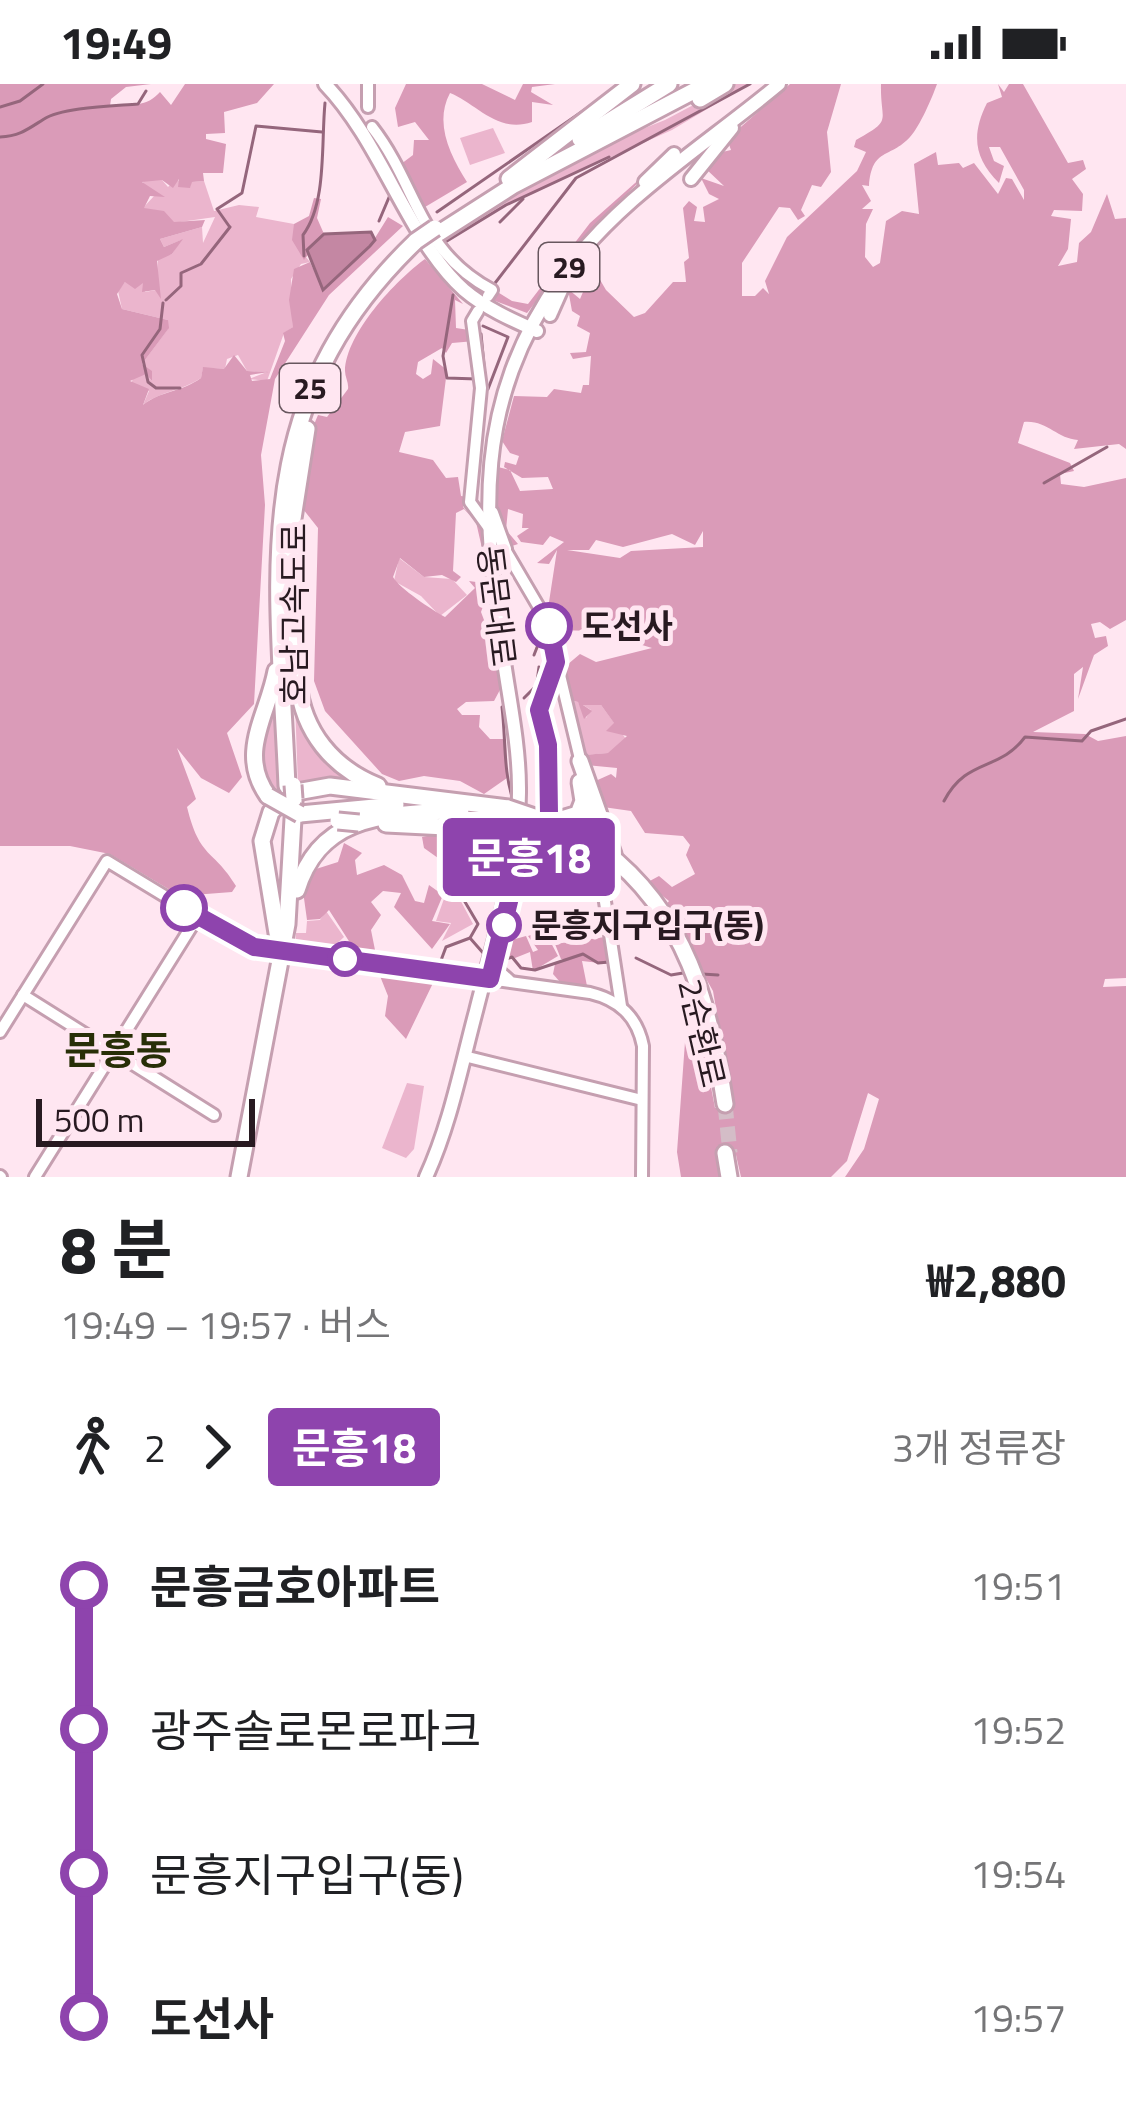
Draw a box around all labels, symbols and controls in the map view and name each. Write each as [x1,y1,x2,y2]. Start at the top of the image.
text: 19:49 [60,8,172,76]
road number: 29 [539,243,599,291]
road number: 25 [280,364,340,412]
street label: 호남고속도로 [269,523,319,705]
street label: 동문대로 [465,543,529,669]
place label: 도선사 [582,601,673,651]
marker: 도선사 [527,604,571,648]
line badge: 문흥18 [445,818,613,896]
text: 문흥18 [467,825,591,889]
unlabelled marker [162,886,206,930]
place label: 문흥지구입구(동) [531,900,764,950]
marker: 문흥지구입구(동) [488,909,520,941]
unlabelled marker [329,943,361,975]
street label: 2순환로 [665,974,739,1092]
district label: 문흥동 [64,1020,172,1079]
scale bar [36,1093,255,1146]
text: 500 m [54,1095,144,1145]
text: 8 분 [60,1198,172,1299]
text: ₩2,880 [927,1246,1066,1314]
text: 19:49 – 19:57 · 버스 [60,1295,391,1354]
icon: walk [60,1414,126,1480]
icon: forward [184,1414,250,1480]
text: 문흥18 [292,1415,416,1479]
text: 2 [144,1418,166,1477]
text: 3개 정류장 [892,1418,1066,1477]
text: 문흥금호아파트 [150,1552,440,1620]
text: 19:51 [970,1556,1066,1615]
text: 광주솔로몬로파크 [150,1696,481,1764]
text: 19:52 [970,1700,1066,1759]
text: 문흥지구입구(동) [150,1840,464,1908]
text: 19:54 [970,1844,1066,1903]
text: 도선사 [150,1984,274,2052]
text: 19:57 [970,1988,1066,2047]

